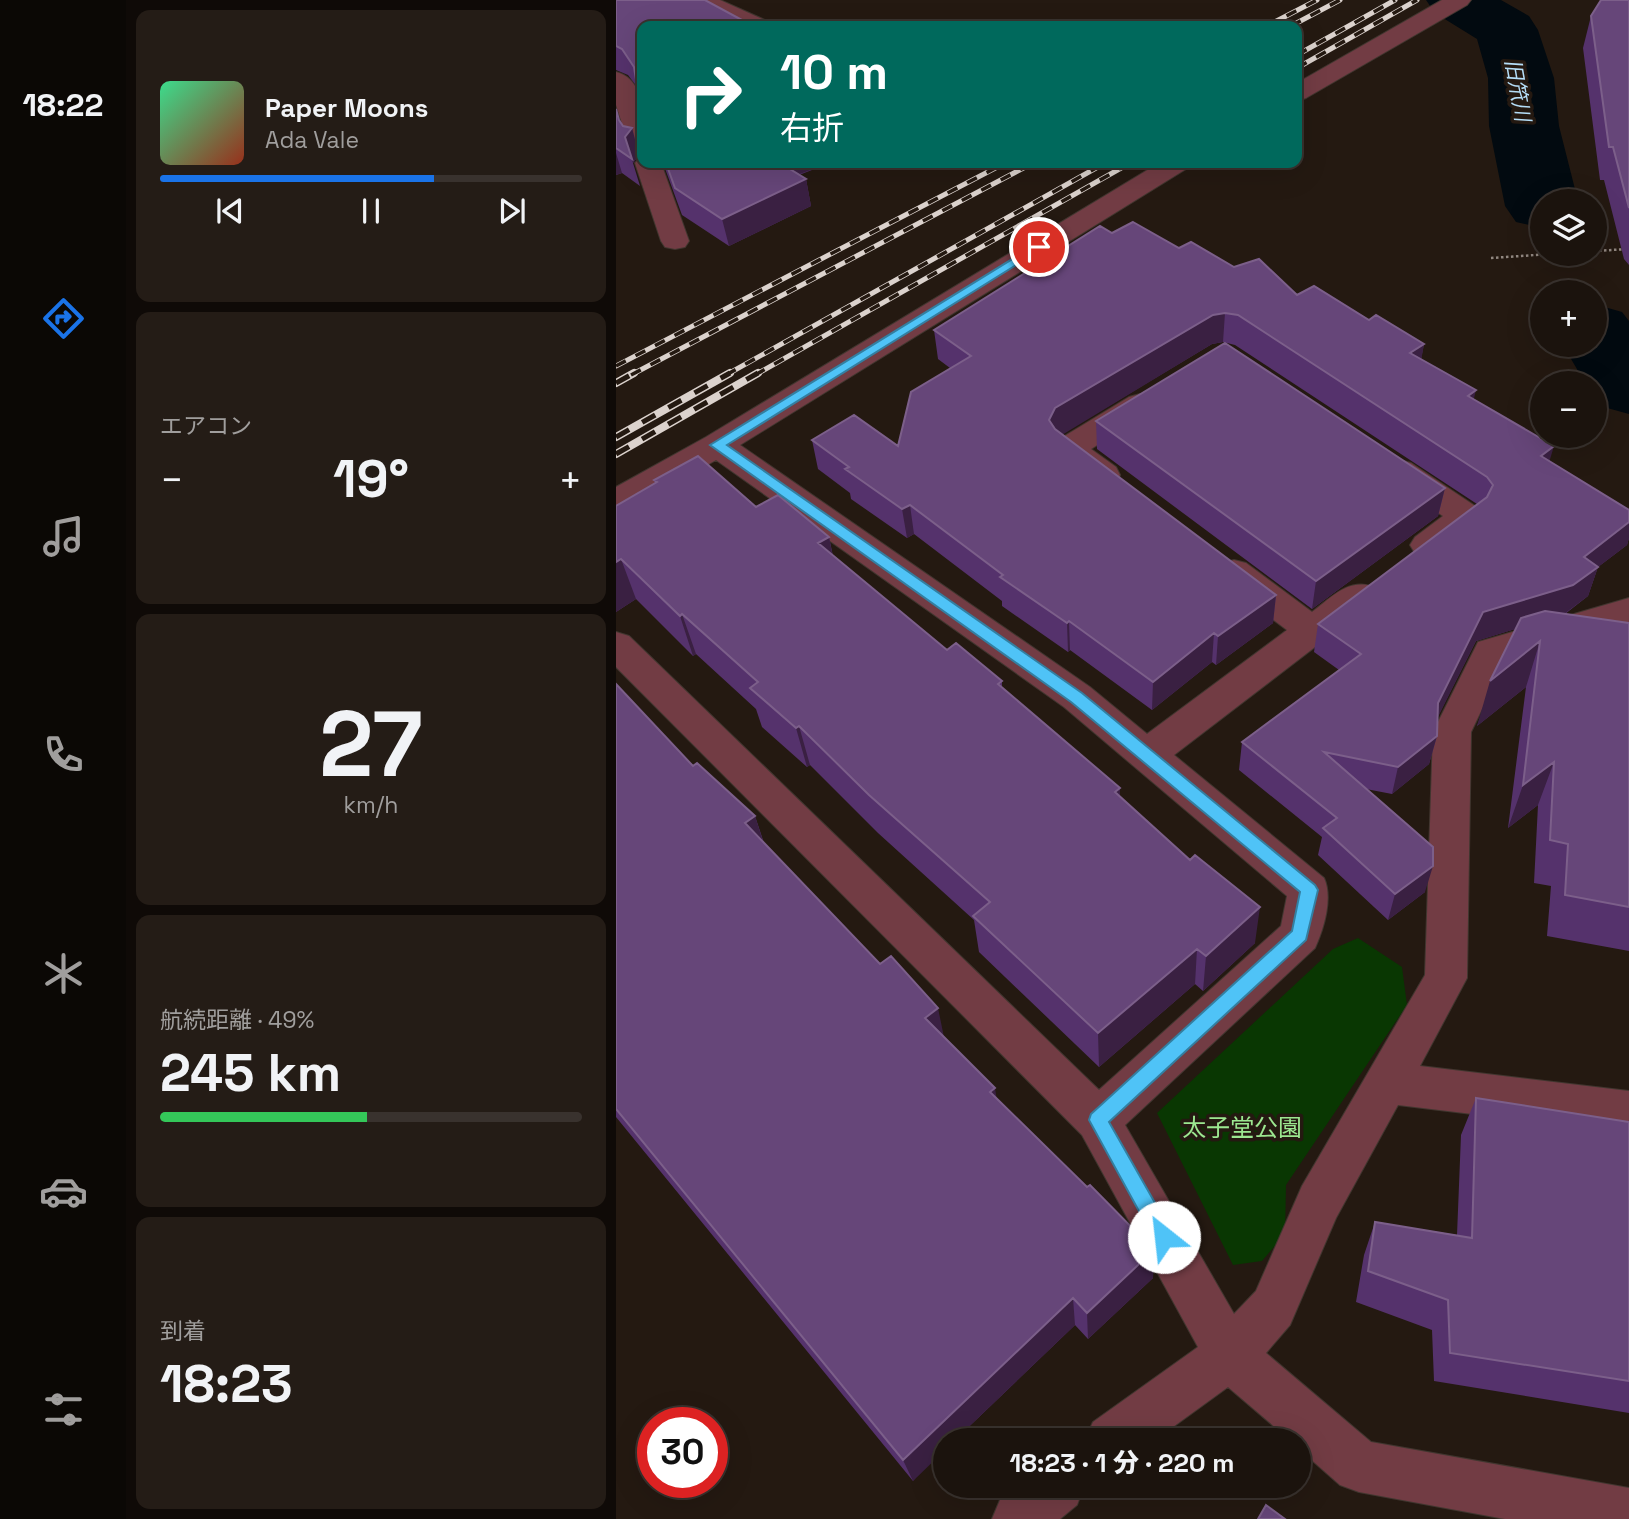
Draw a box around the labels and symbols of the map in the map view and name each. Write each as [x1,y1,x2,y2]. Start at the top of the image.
water label: 旧笊川 [1499,57,1537,125]
pin [1009,217,1069,277]
park label: 太子堂公園 [1182,1112,1302,1143]
position arrow [1127,1200,1201,1274]
speed limit sign: 30 [637,1407,728,1498]

